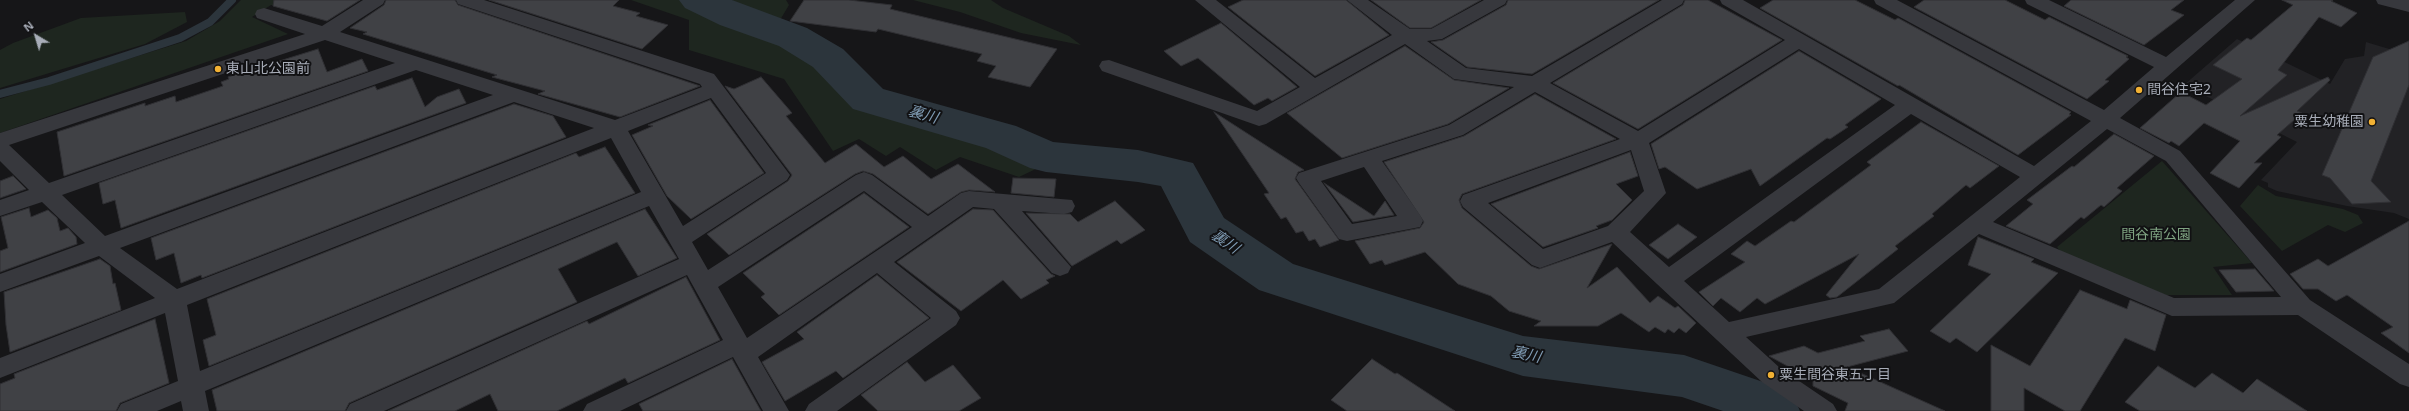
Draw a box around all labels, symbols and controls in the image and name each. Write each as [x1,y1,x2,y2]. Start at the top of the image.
north arrow [16,16,56,56]
text: N [20,17,36,35]
place label: 東山北公園前 [226,61,310,77]
marker: 東山北公園前 [213,64,223,74]
place label: 間谷住宅2 [2147,82,2211,98]
marker: 間谷住宅2 [2134,85,2144,95]
water label: 裏川 [906,102,940,128]
place label: 粟生幼稚園 [2294,114,2364,130]
marker: 粟生幼稚園 [2367,117,2377,127]
water label: 裏川 [1208,226,1242,258]
park label: 間谷南公園 [2121,227,2191,243]
water label: 裏川 [1509,343,1543,367]
place label: 粟生間谷東五丁目 [1779,367,1891,383]
marker: 粟生間谷東五丁目 [1766,370,1776,380]

